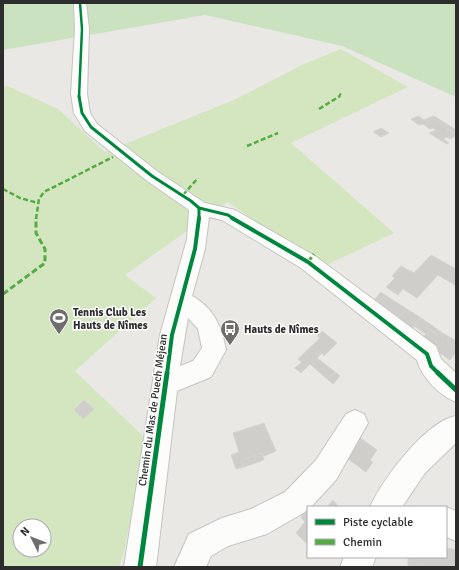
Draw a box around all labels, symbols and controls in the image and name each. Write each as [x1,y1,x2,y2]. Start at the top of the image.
place label: Tennis Club Les Hauts de Nîmes [73,306,148,332]
sports icon: Tennis Club Les Hauts de Nîmes [48,307,70,335]
bus stop icon: Hauts de Nîmes [219,318,241,346]
place label: Hauts de Nîmes [244,323,319,336]
street label: Chemin du Mas de Puech Méjean [136,333,170,487]
legend [307,506,447,558]
text: Piste cyclable [343,515,413,530]
north arrow [12,518,52,558]
text: N [18,524,32,539]
text: Chemin [343,535,382,550]

